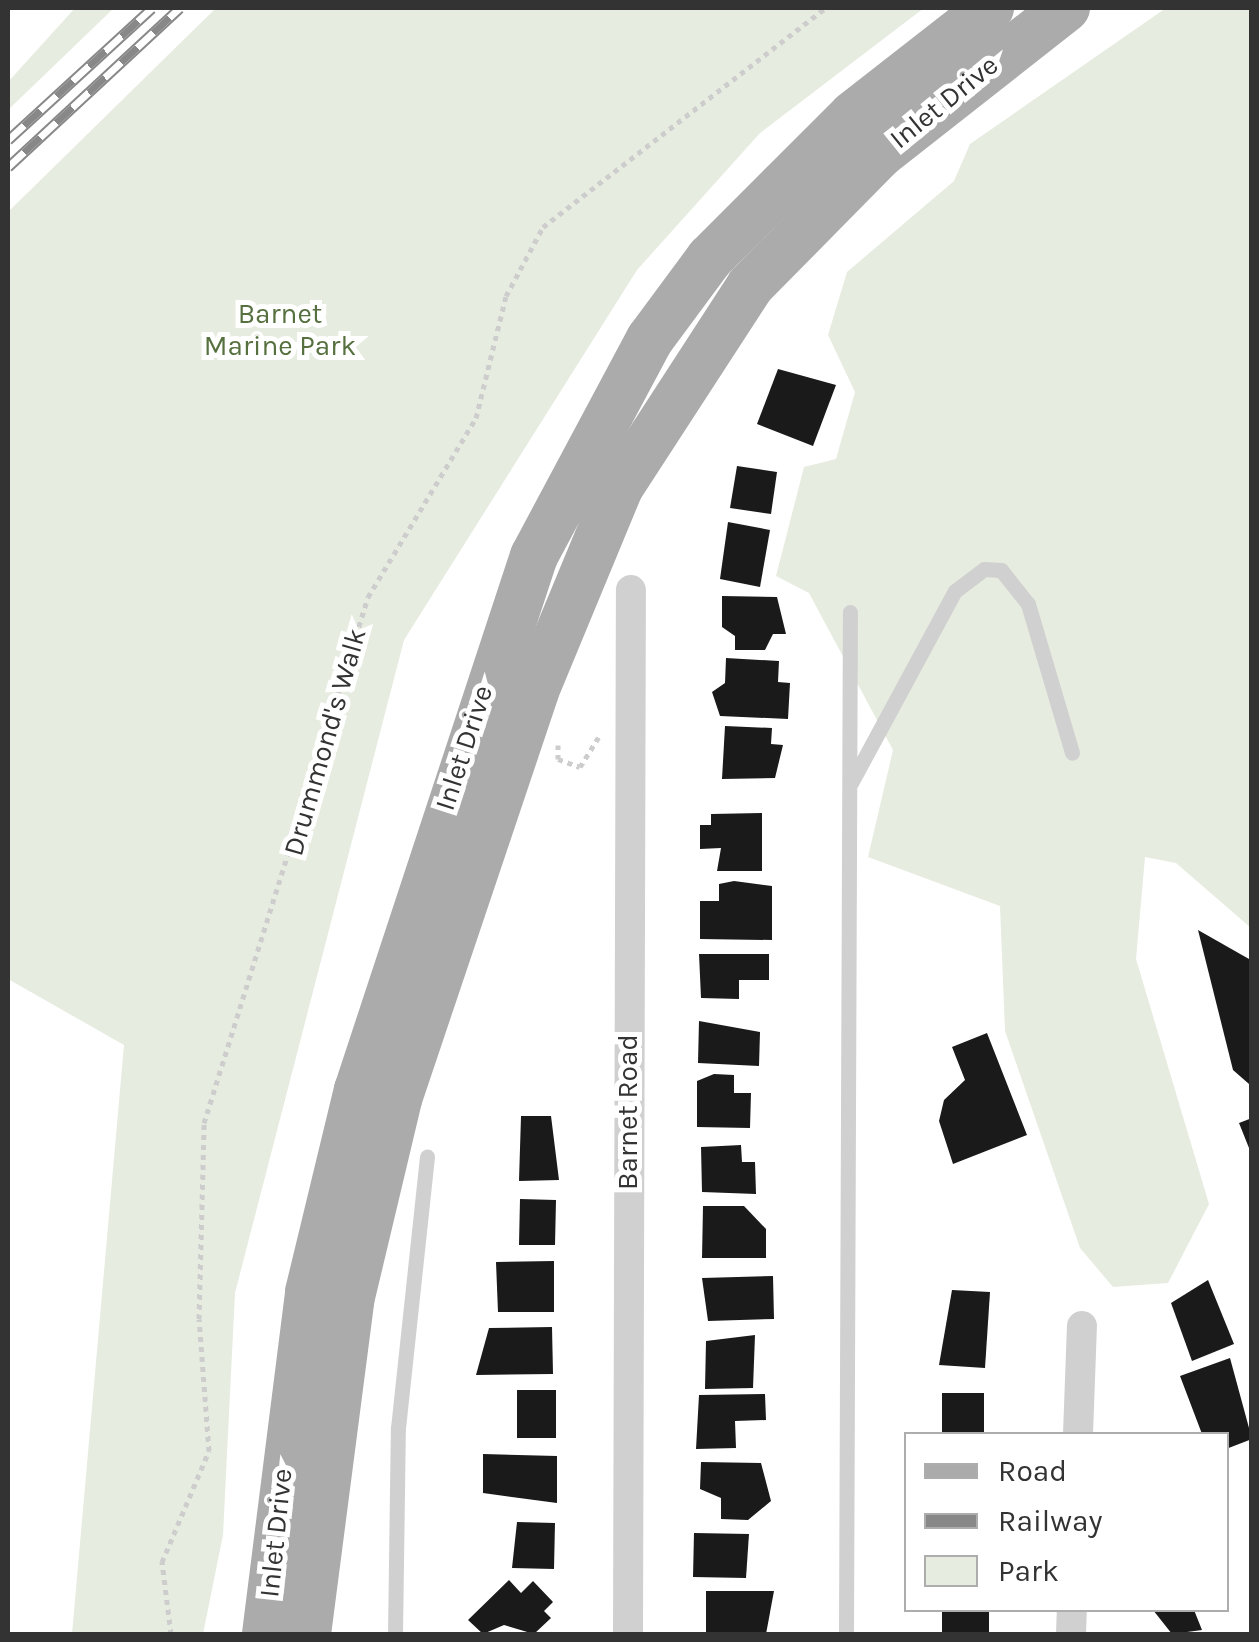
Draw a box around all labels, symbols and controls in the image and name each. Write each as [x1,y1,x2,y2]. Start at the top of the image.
street label: Inlet Drive [883,48,1005,156]
park label: Barnet Marine Park [204,297,356,363]
street label: Drummond's Walk [276,624,374,860]
street label: Inlet Drive [428,681,500,815]
street label: Barnet Road [611,1034,645,1190]
legend [904,1432,1229,1612]
text: Road [998,1453,1067,1489]
street label: Inlet Drive [253,1467,299,1599]
text: Railway [998,1503,1102,1539]
text: Park [998,1553,1059,1589]

